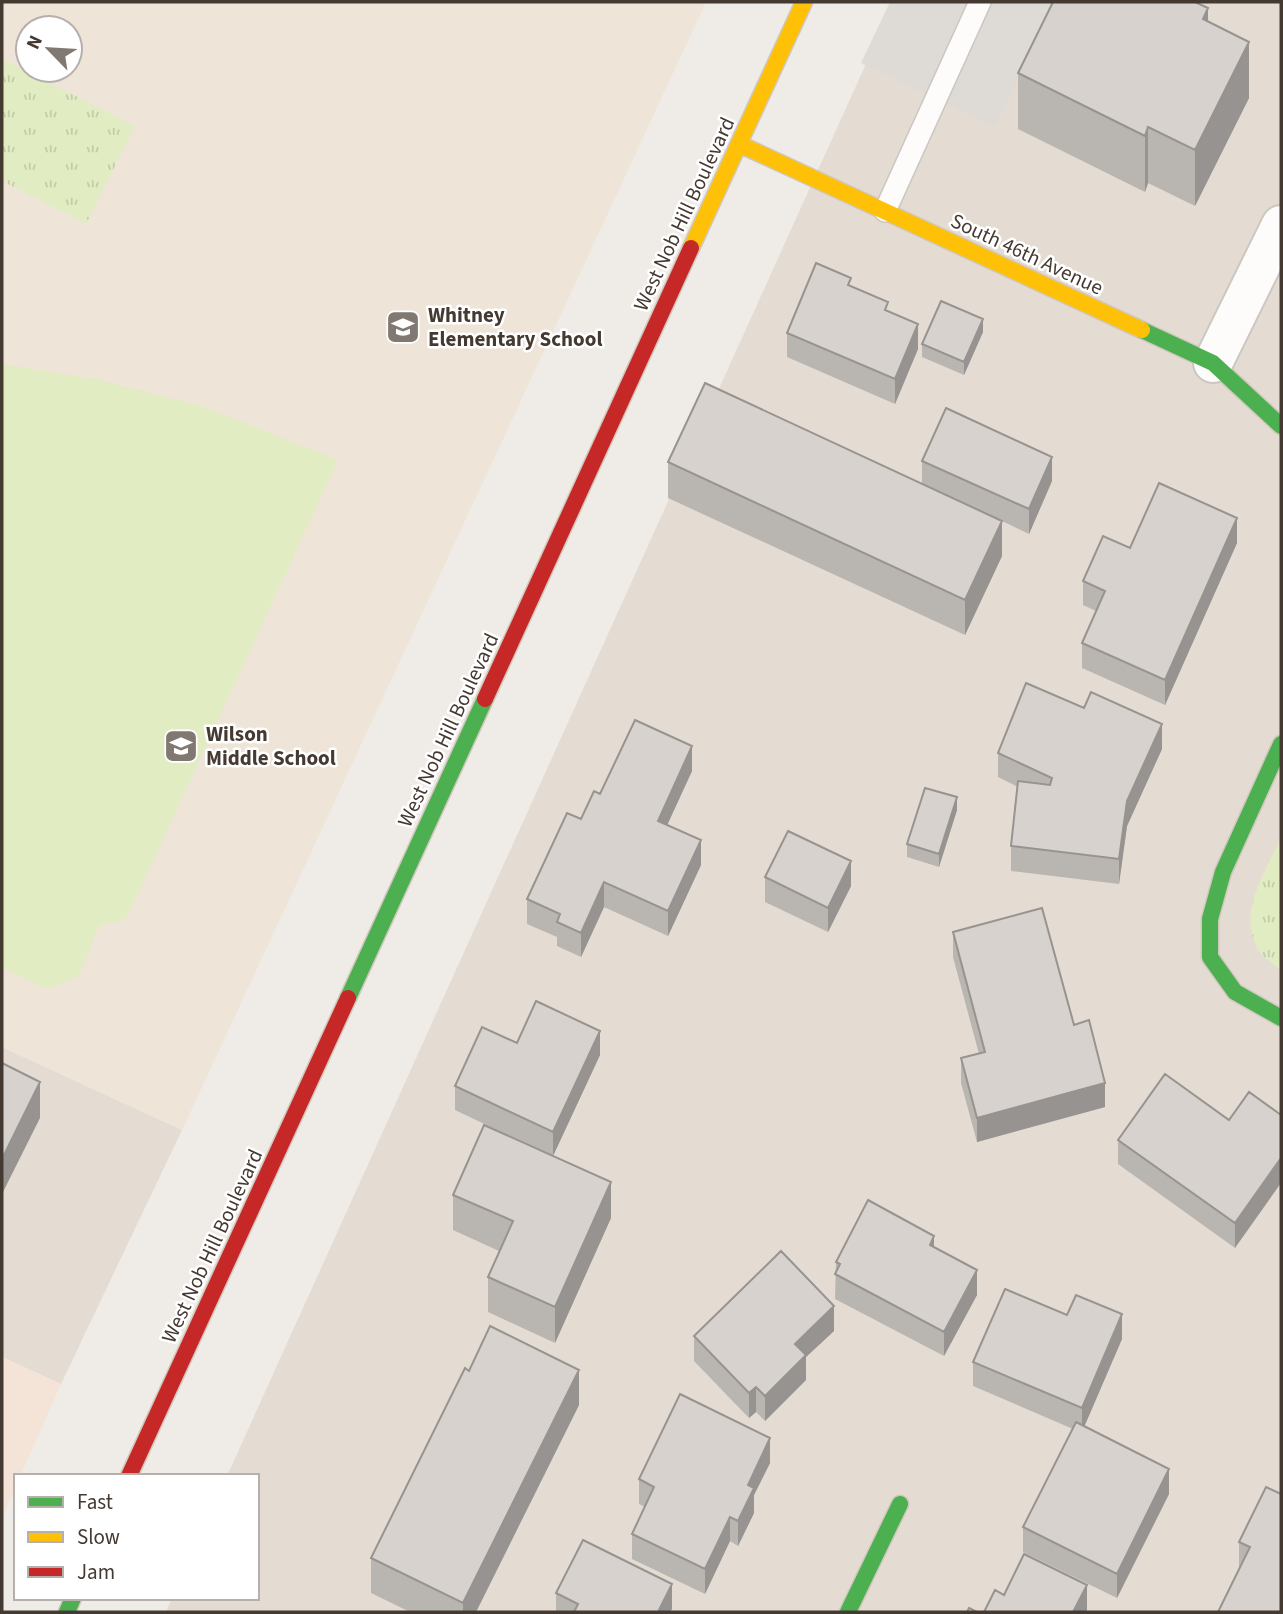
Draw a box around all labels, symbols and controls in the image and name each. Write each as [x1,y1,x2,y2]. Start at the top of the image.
north arrow [14,14,84,84]
text: N [20,31,50,54]
street label: West Nob Hill Boulevard [626,112,742,316]
street label: South 46th Avenue [946,206,1108,302]
place label: Whitney Elementary School [428,300,602,354]
school or university icon: Whitney Elementary School [384,308,422,346]
street label: West Nob Hill Boulevard [390,628,506,832]
place label: Wilson Middle School [206,719,336,773]
school or university icon: Wilson Middle School [162,727,200,765]
street label: West Nob Hill Boulevard [154,1144,270,1348]
legend [14,1474,259,1600]
text: Fast [77,1487,113,1517]
text: Slow [77,1522,120,1552]
text: Jam [77,1557,115,1587]

